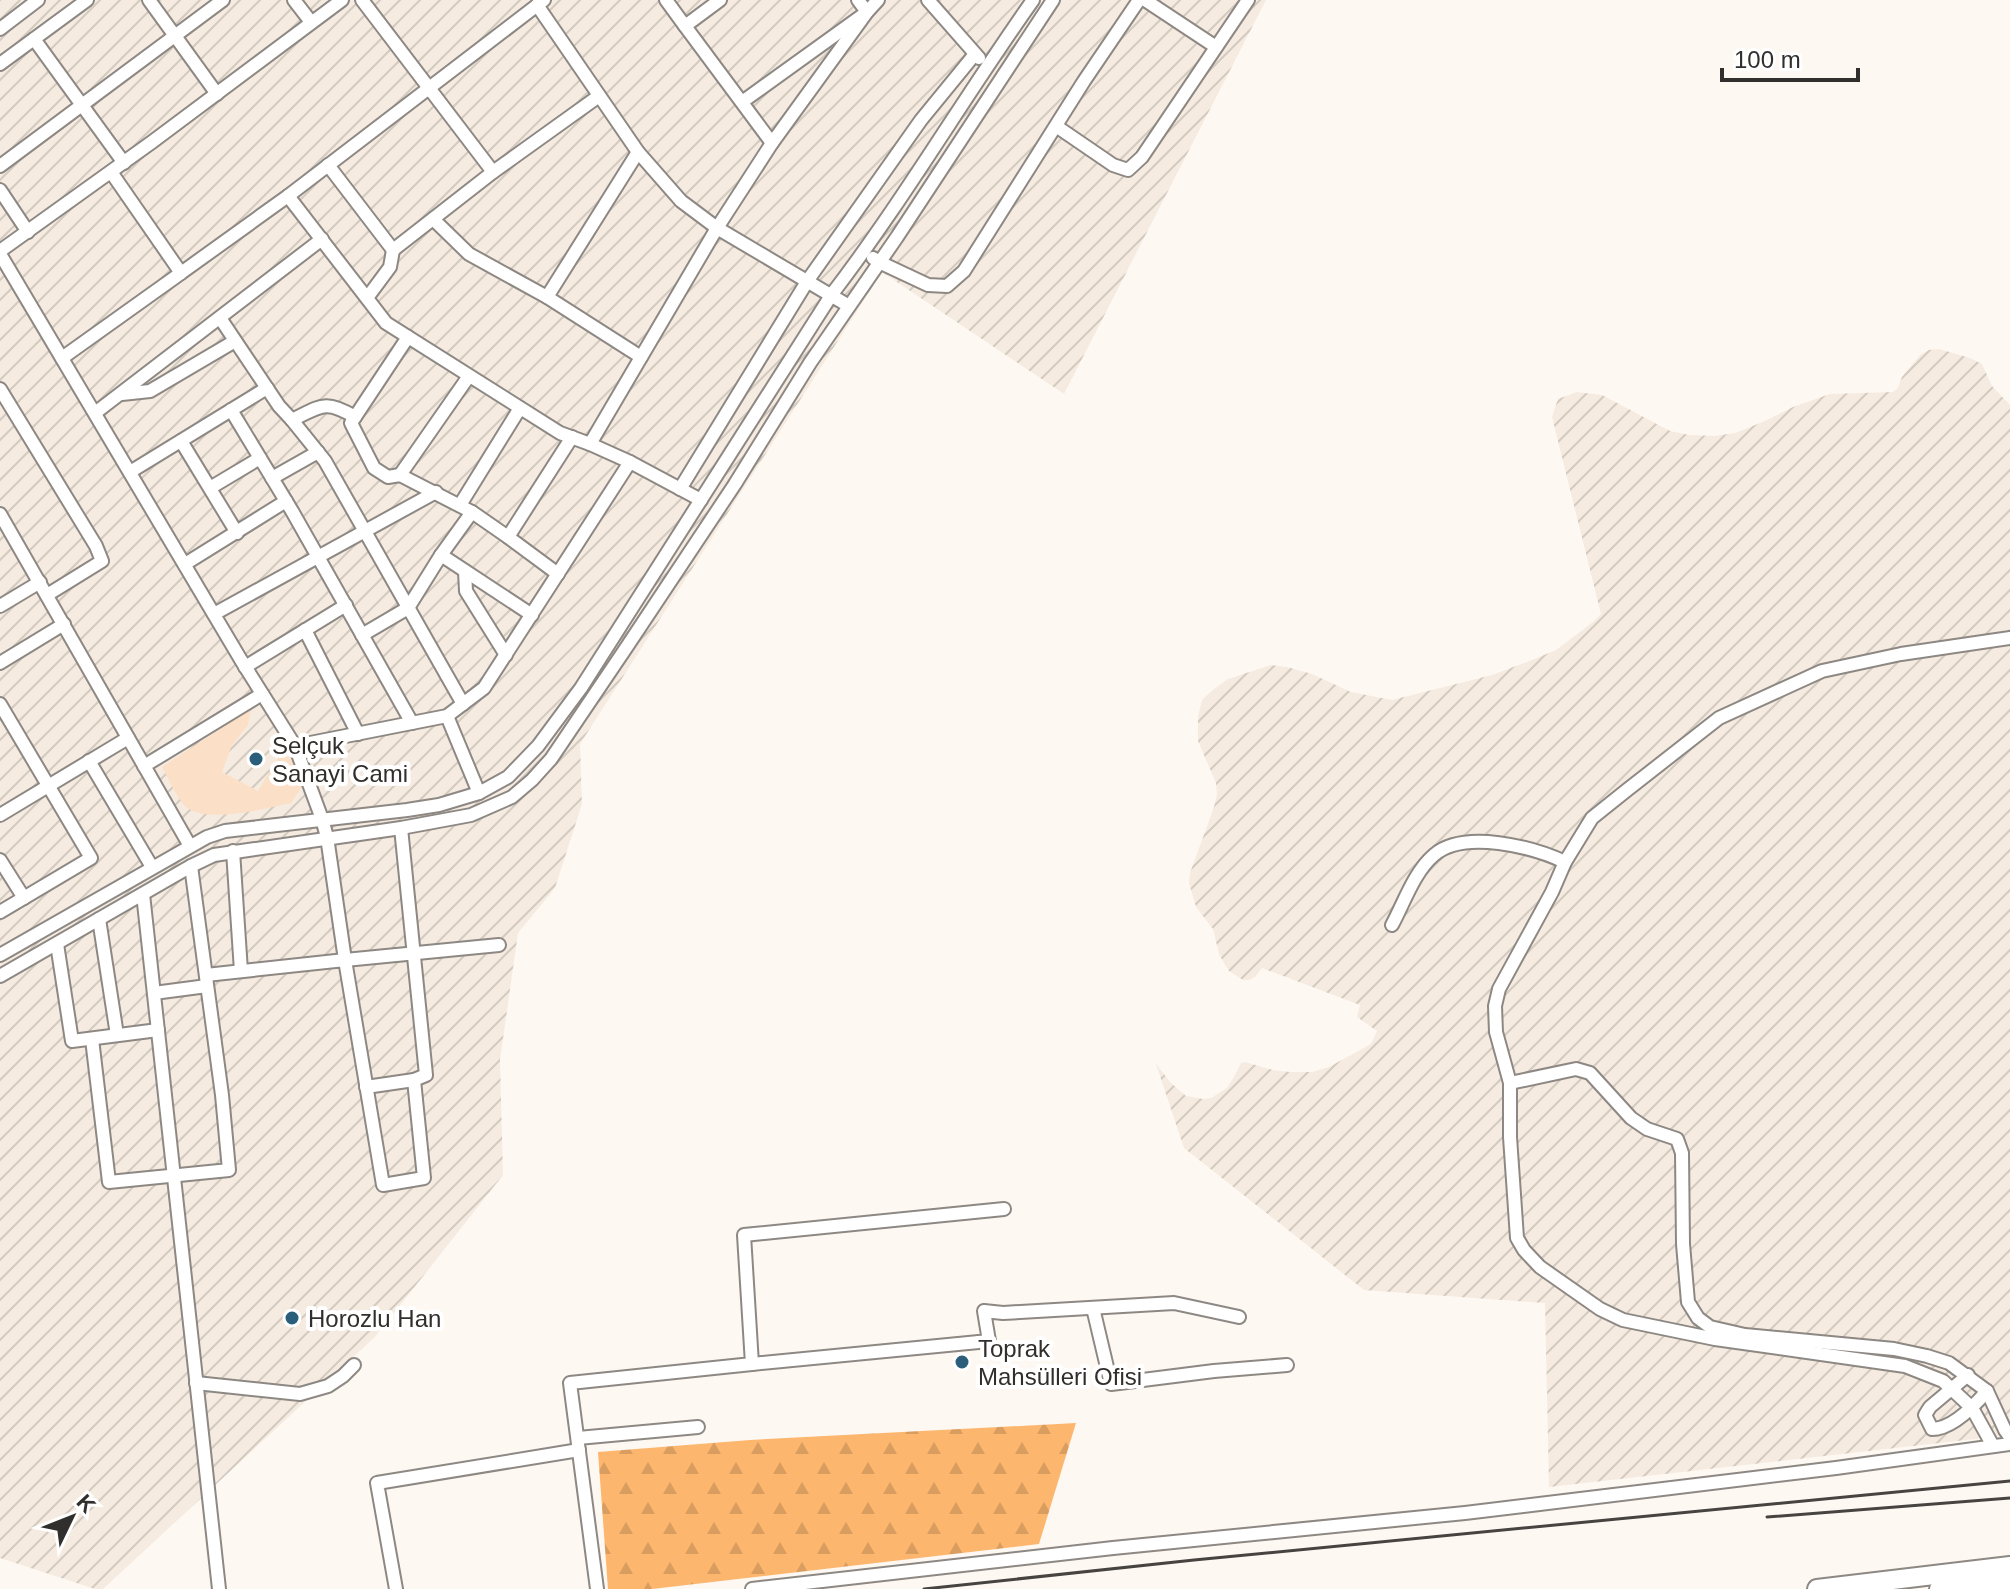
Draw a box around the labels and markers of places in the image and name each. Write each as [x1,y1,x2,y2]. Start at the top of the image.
place label: Selçuk Sanayi Cami [272,732,408,787]
marker: Selçuk Sanayi Cami [247,750,265,768]
place label: Horozlu Han [308,1305,441,1332]
marker: Horozlu Han [283,1309,301,1327]
place label: Toprak Mahsülleri Ofisi [978,1335,1142,1390]
marker: Toprak Mahsülleri Ofisi [953,1353,971,1371]

